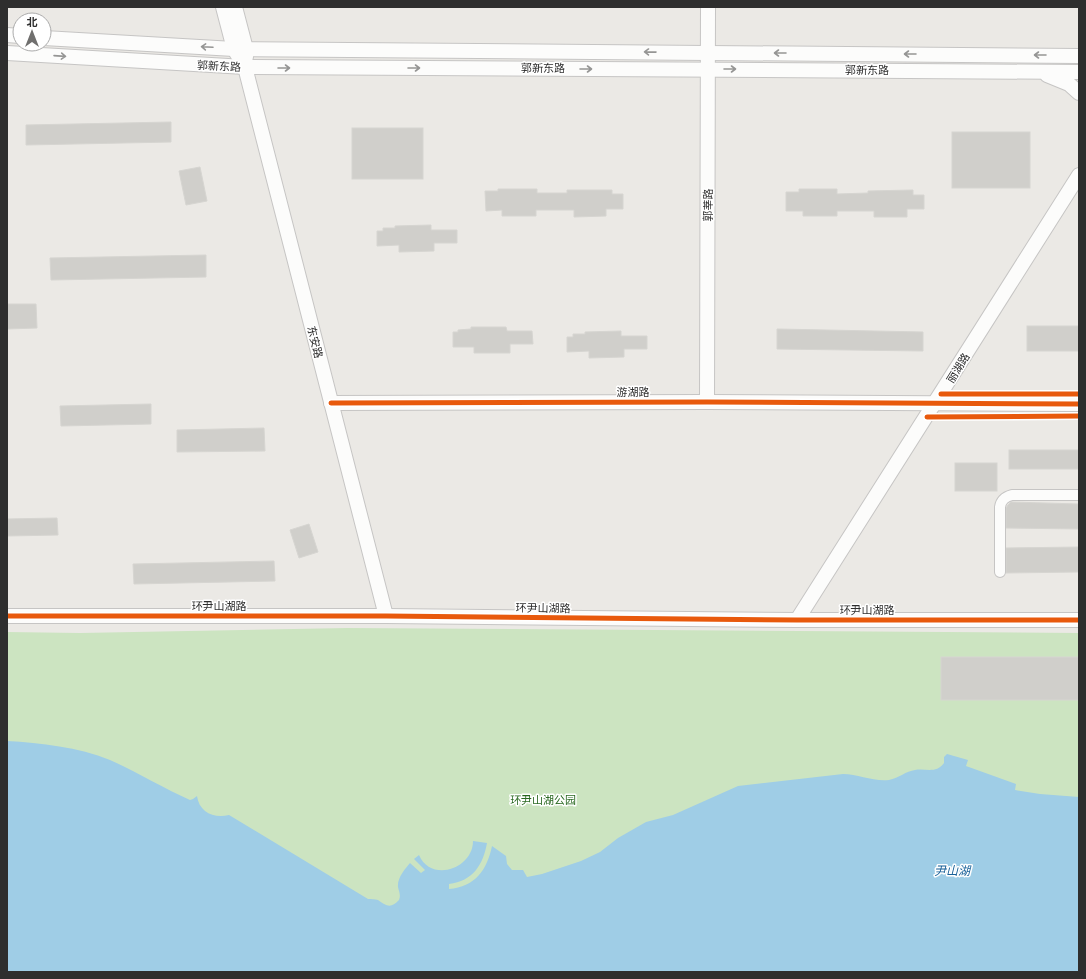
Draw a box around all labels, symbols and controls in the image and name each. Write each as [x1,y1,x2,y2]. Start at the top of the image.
north arrow [12,12,52,52]
text: 北 [27,15,38,29]
one-way arrow [201,44,214,51]
one-way arrow [644,48,657,56]
one-way arrow [774,49,787,57]
one-way arrow [904,50,917,58]
one-way arrow [1034,51,1047,59]
one-way arrow [53,53,66,60]
street label: 郭新东路 [197,58,241,74]
street label: 郭新东路 [521,61,565,75]
street label: 郭新东路 [845,63,889,77]
one-way arrow [277,64,290,72]
one-way arrow [407,64,420,72]
one-way arrow [579,65,592,73]
one-way arrow [723,65,736,73]
street label: 郭莘路 [701,189,715,222]
street label: 东安路 [304,324,326,360]
street label: 丽湖路 [943,350,973,386]
street label: 游湖路 [617,385,650,399]
street label: 环尹山湖路 [192,599,247,613]
street label: 环尹山湖路 [515,601,571,615]
street label: 环尹山湖路 [840,603,895,617]
park label: 环尹山湖公园 [510,793,576,807]
water label: 尹山湖 [934,863,972,878]

